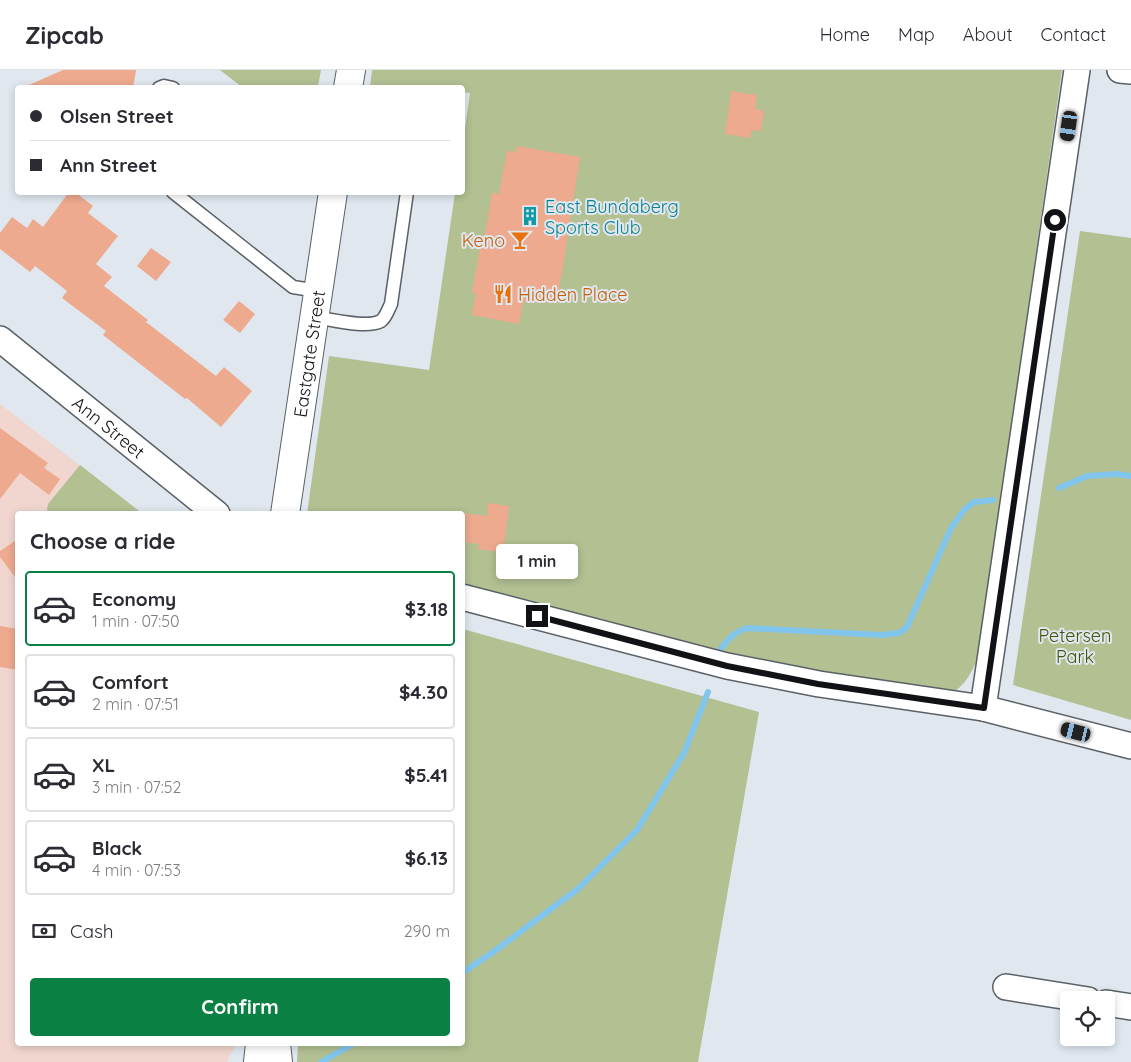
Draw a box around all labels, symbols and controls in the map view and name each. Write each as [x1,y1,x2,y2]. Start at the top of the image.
text: Zipcab [25,20,104,50]
text: Home [820,23,870,46]
text: Map [898,23,935,46]
text: About [963,23,1013,46]
text: Contact [1041,23,1106,46]
text: Olsen Street [60,104,174,128]
car [1059,110,1078,142]
text: Ann Street [60,153,157,177]
place label: East Bundaberg Sports Club [545,195,679,239]
building icon: East Bundaberg Sports Club [519,205,541,227]
route start [1044,209,1066,231]
place label: Keno [462,229,505,252]
bar icon: Keno [509,229,531,251]
restaurant icon: Hidden Place [492,283,514,305]
place label: Hidden Place [518,283,627,306]
street label: Eastgate Street [288,289,330,419]
street label: Ann Street [68,391,150,463]
text: Choose a ride [30,527,175,555]
callout: 1 min [496,544,578,578]
text: 1 min [518,551,556,571]
icon: car [32,586,77,631]
text: Economy [92,587,176,611]
text: $3.18 [405,597,448,621]
route end [526,605,548,627]
text: 1 min · 07:50 [92,611,180,631]
park label: Petersen Park [1039,624,1111,668]
icon: car [32,669,77,714]
text: Comfort [92,670,169,694]
text: $4.30 [399,680,448,704]
text: 2 min · 07:51 [92,694,179,714]
car [1059,721,1092,743]
icon: car [32,752,77,797]
text: XL [92,753,115,777]
text: $5.41 [404,763,448,787]
text: 3 min · 07:52 [92,777,181,797]
icon: car [32,835,77,880]
text: Black [92,836,142,860]
text: $6.13 [405,846,448,870]
text: 4 min · 07:53 [92,860,181,880]
icon: cash [30,917,58,945]
text: Cash [70,919,114,943]
text: 290 m [404,921,450,941]
button: Confirm [30,978,450,1036]
map controls [1060,991,1115,1046]
button: locate [1060,991,1115,1046]

